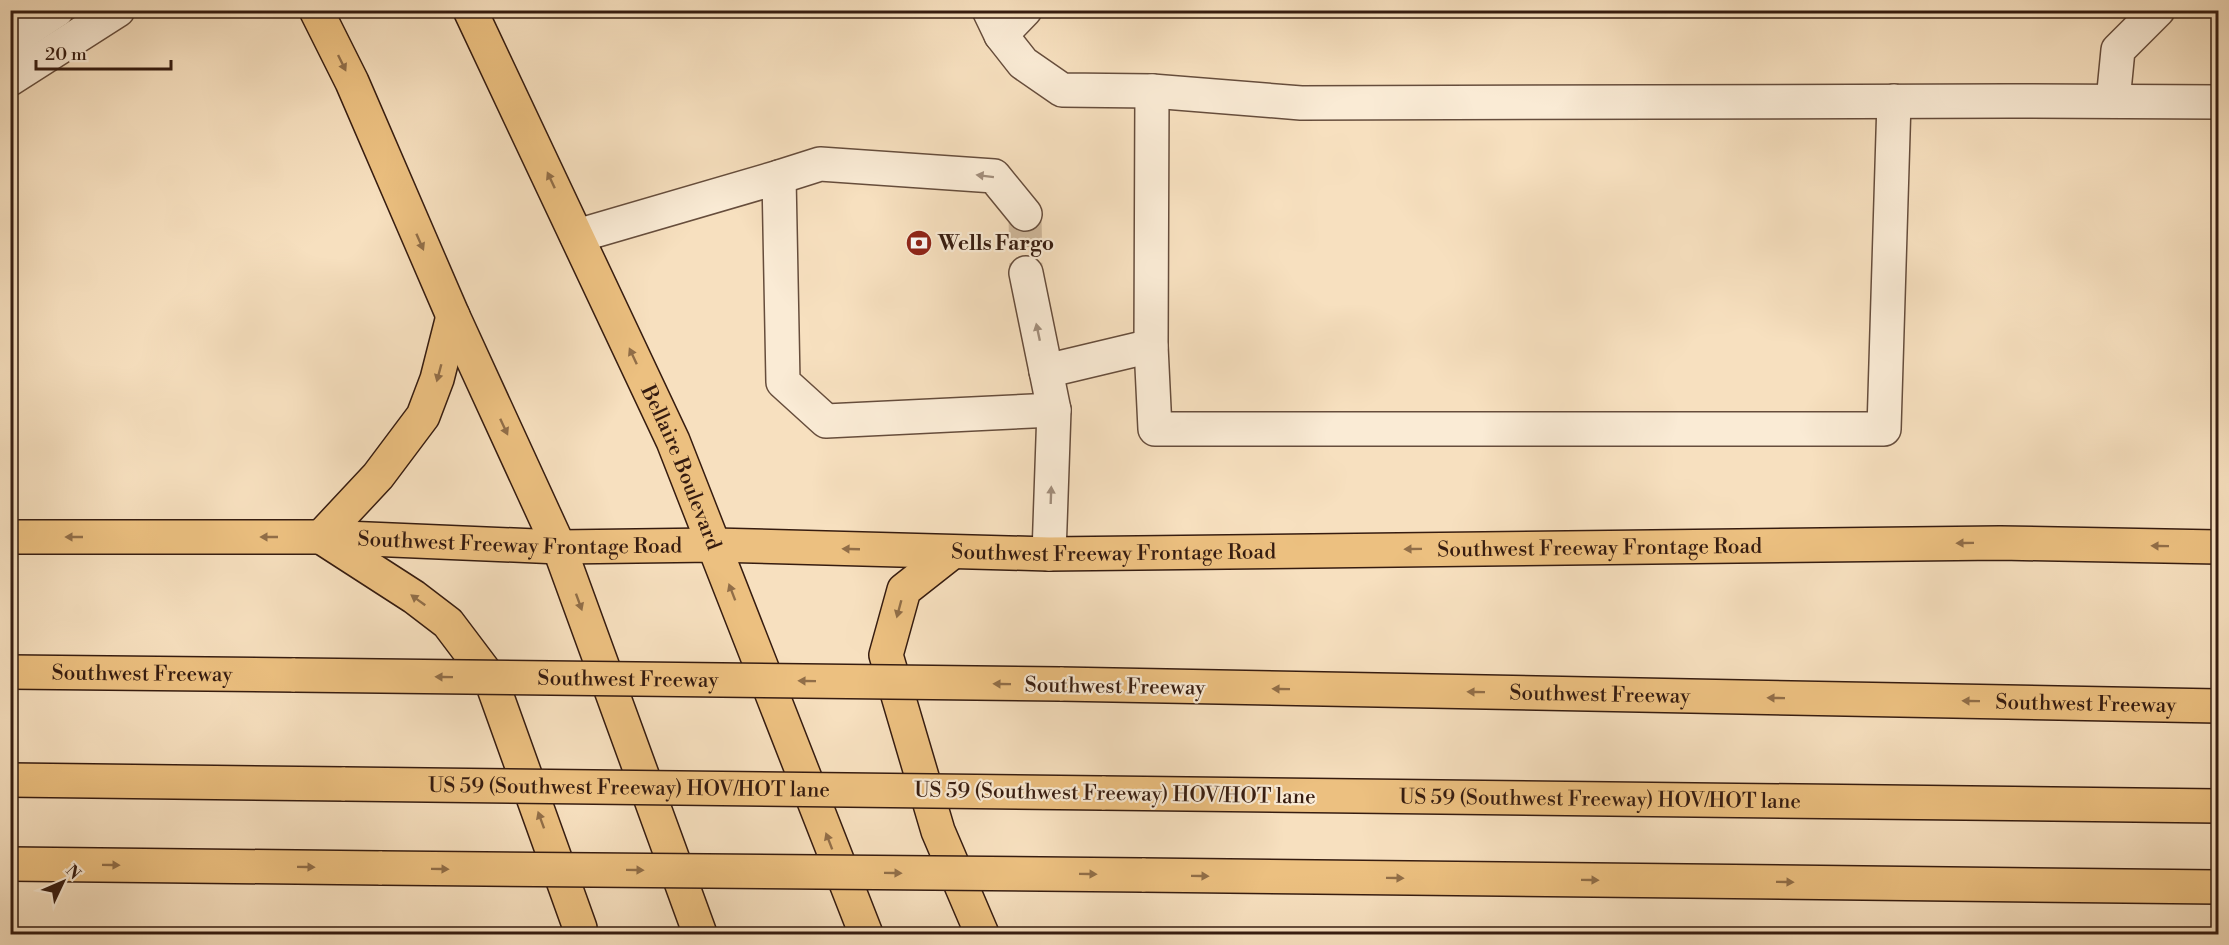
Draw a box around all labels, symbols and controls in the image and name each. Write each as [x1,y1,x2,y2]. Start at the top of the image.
scale bar [36,33,171,71]
text: 20 m [45,43,87,66]
one-way arrow [338,54,347,71]
one-way arrow [546,171,555,188]
one-way arrow [975,171,994,180]
bank icon: Wells Fargo [904,228,934,258]
place label: Wells Fargo [937,231,1054,257]
one-way arrow [416,233,425,250]
one-way arrow [1033,322,1042,341]
one-way arrow [629,348,638,365]
one-way arrow [434,364,443,382]
street label: Bellaire Boulevard [634,380,726,554]
one-way arrow [499,418,509,436]
one-way arrow [1046,486,1055,505]
street label: Southwest Freeway Frontage Road [357,527,682,561]
one-way arrow [65,532,84,542]
one-way arrow [260,532,279,542]
street label: Southwest Freeway Frontage Road [1437,534,1762,564]
street label: Southwest Freeway Frontage Road [951,539,1276,568]
one-way arrow [1956,539,1975,548]
one-way arrow [2151,541,2170,551]
one-way arrow [1404,544,1423,554]
one-way arrow [841,545,860,554]
one-way arrow [727,582,737,600]
one-way arrow [574,593,584,611]
one-way arrow [410,594,426,606]
one-way arrow [894,600,903,618]
street label: Southwest Freeway [51,660,233,688]
street label: Southwest Freeway [537,666,719,694]
one-way arrow [434,672,453,682]
street label: Southwest Freeway [1024,672,1206,702]
one-way arrow [797,677,816,686]
one-way arrow [992,679,1011,689]
street label: Southwest Freeway [1509,681,1691,710]
one-way arrow [1272,684,1291,693]
one-way arrow [1467,687,1486,697]
street label: Southwest Freeway [1995,690,2177,719]
one-way arrow [1767,693,1786,703]
one-way arrow [1962,697,1981,706]
street label: US 59 (Southwest Freeway) HOV/HOT lane [428,773,830,804]
street label: US 59 (Southwest Freeway) HOV/HOT lane [914,777,1316,811]
street label: US 59 (Southwest Freeway) HOV/HOT lane [1399,784,1801,815]
one-way arrow [536,811,546,829]
one-way arrow [824,832,833,850]
north arrow [33,852,93,912]
one-way arrow [101,860,120,870]
text: N [61,861,85,884]
one-way arrow [296,862,315,872]
one-way arrow [431,864,450,874]
one-way arrow [625,865,644,875]
one-way arrow [883,868,902,878]
one-way arrow [1078,870,1097,879]
one-way arrow [1191,871,1210,880]
one-way arrow [1386,873,1405,883]
one-way arrow [1581,875,1600,885]
one-way arrow [1775,877,1794,887]

